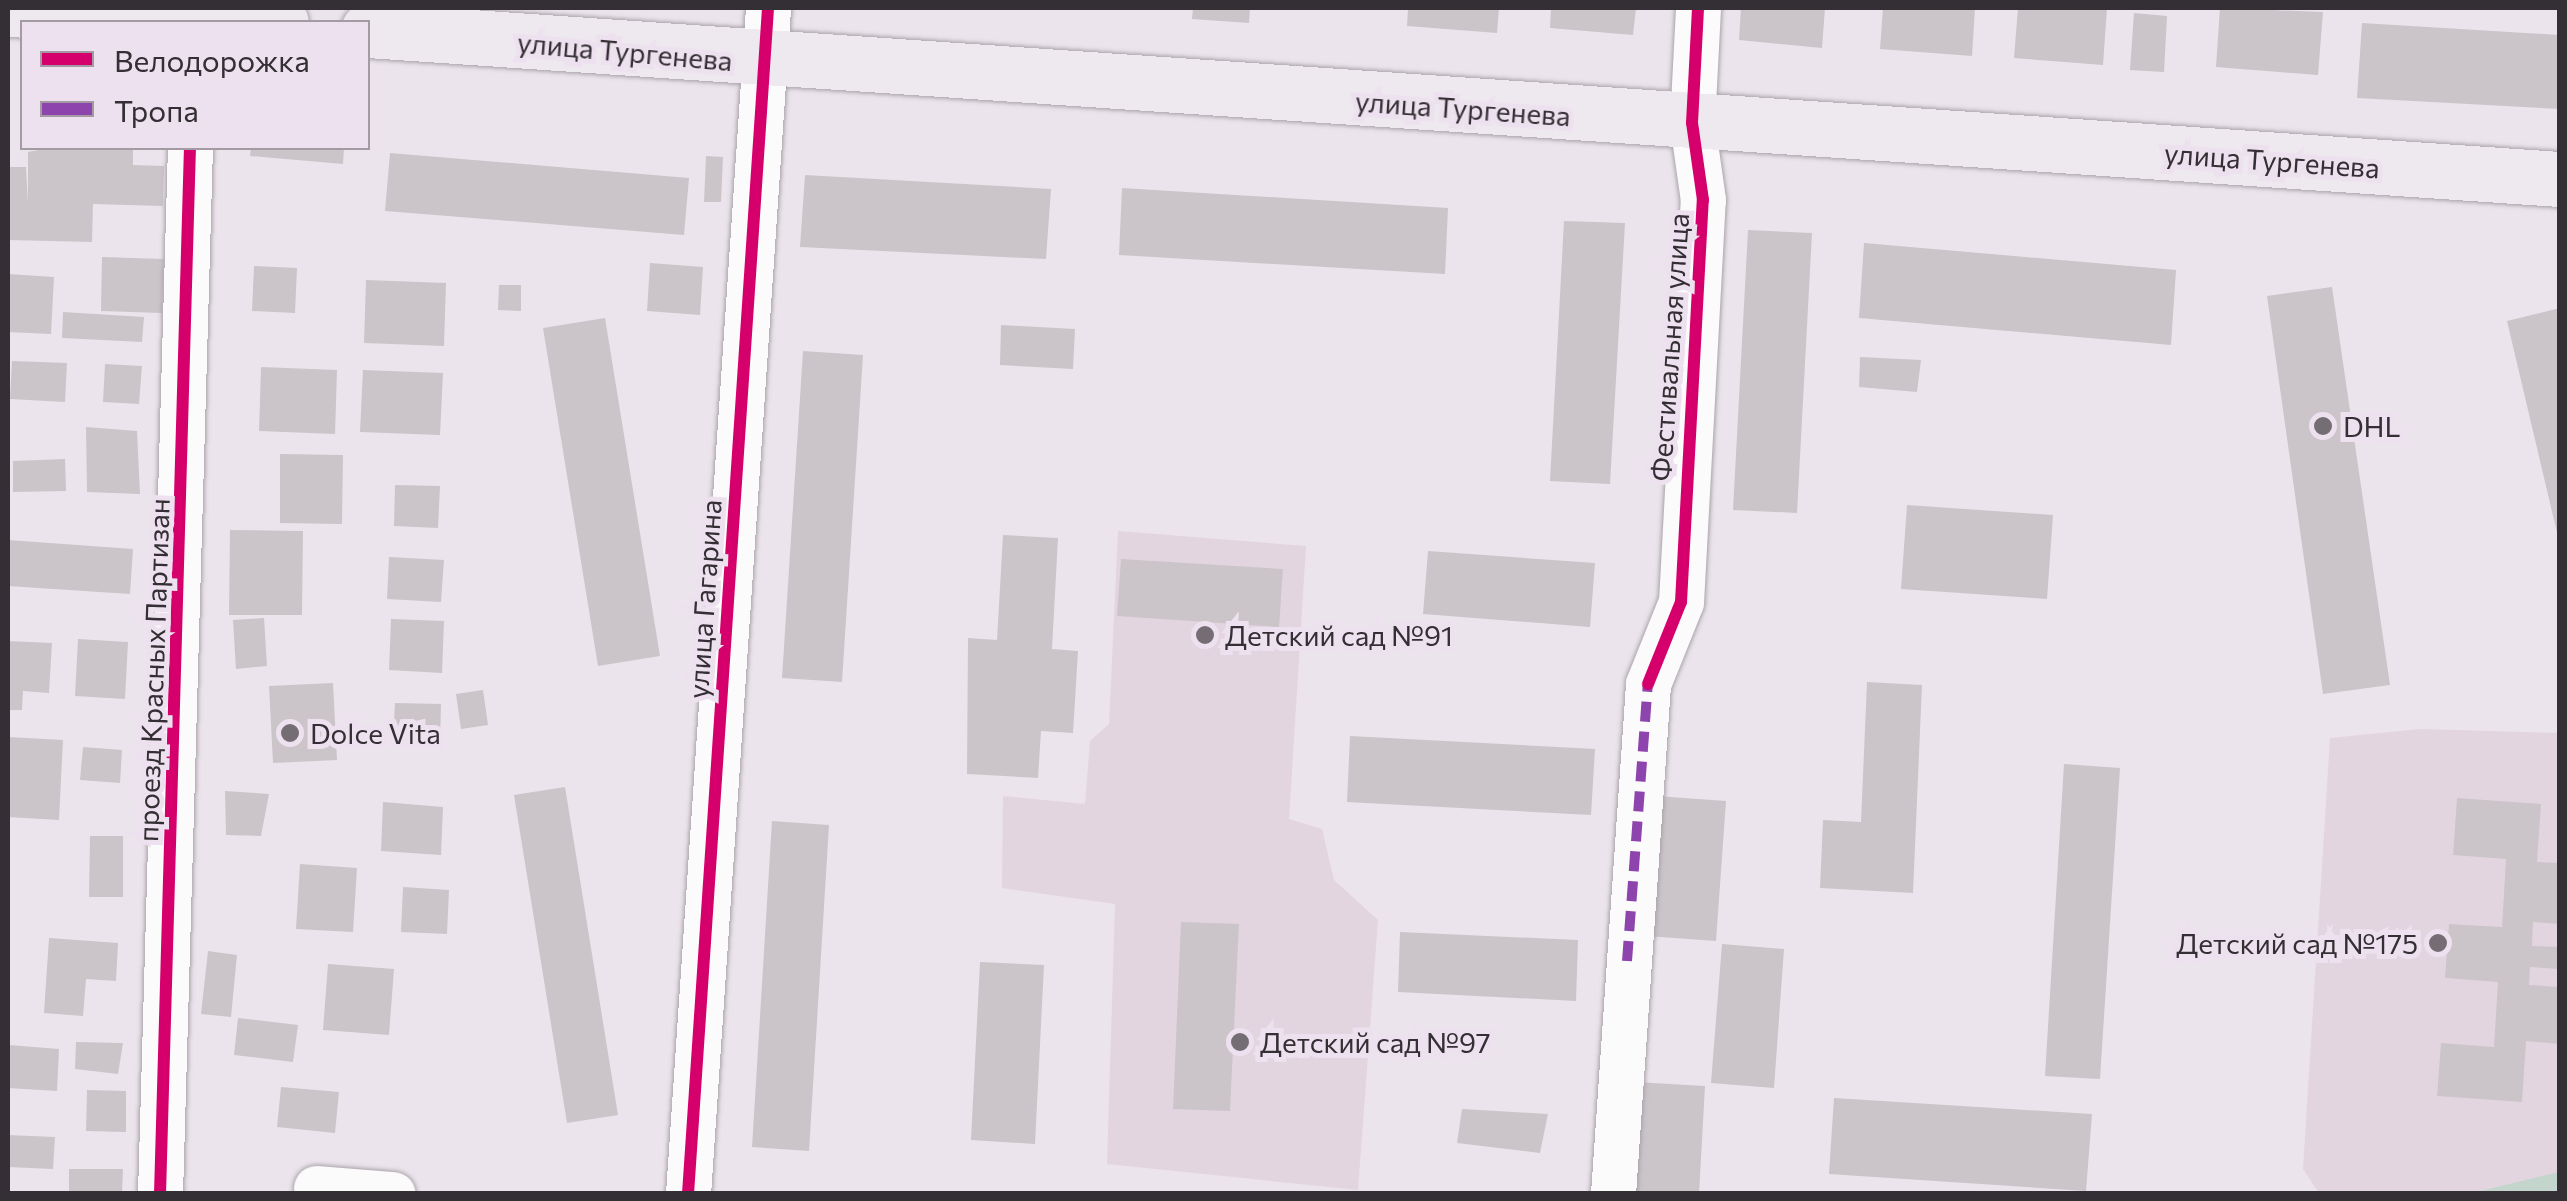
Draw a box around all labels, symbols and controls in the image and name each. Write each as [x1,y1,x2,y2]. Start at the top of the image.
legend [20,20,370,150]
street label: улица Тургенева [516,25,734,77]
text: Велодорожка [114,41,310,78]
street label: улица Тургенева [1354,84,1572,132]
text: Тропа [114,91,199,128]
street label: улица Тургенева [2163,136,2381,184]
street label: Фестивальная улица [1643,212,1695,482]
place label: DHL [2343,409,2401,443]
marker: DHL [2312,415,2334,437]
street label: проезд Красных Партизан [130,498,176,842]
street label: улица Гагарина [680,498,728,700]
place label: Детский сад №91 [1225,618,1453,652]
marker: Детский сад №91 [1194,624,1216,646]
place label: Dolce Vita [310,716,441,750]
marker: Dolce Vita [279,722,301,744]
place label: Детский сад №175 [2176,926,2418,960]
marker: Детский сад №175 [2427,932,2449,954]
place label: Детский сад №97 [1260,1025,1491,1059]
marker: Детский сад №97 [1229,1031,1251,1053]

